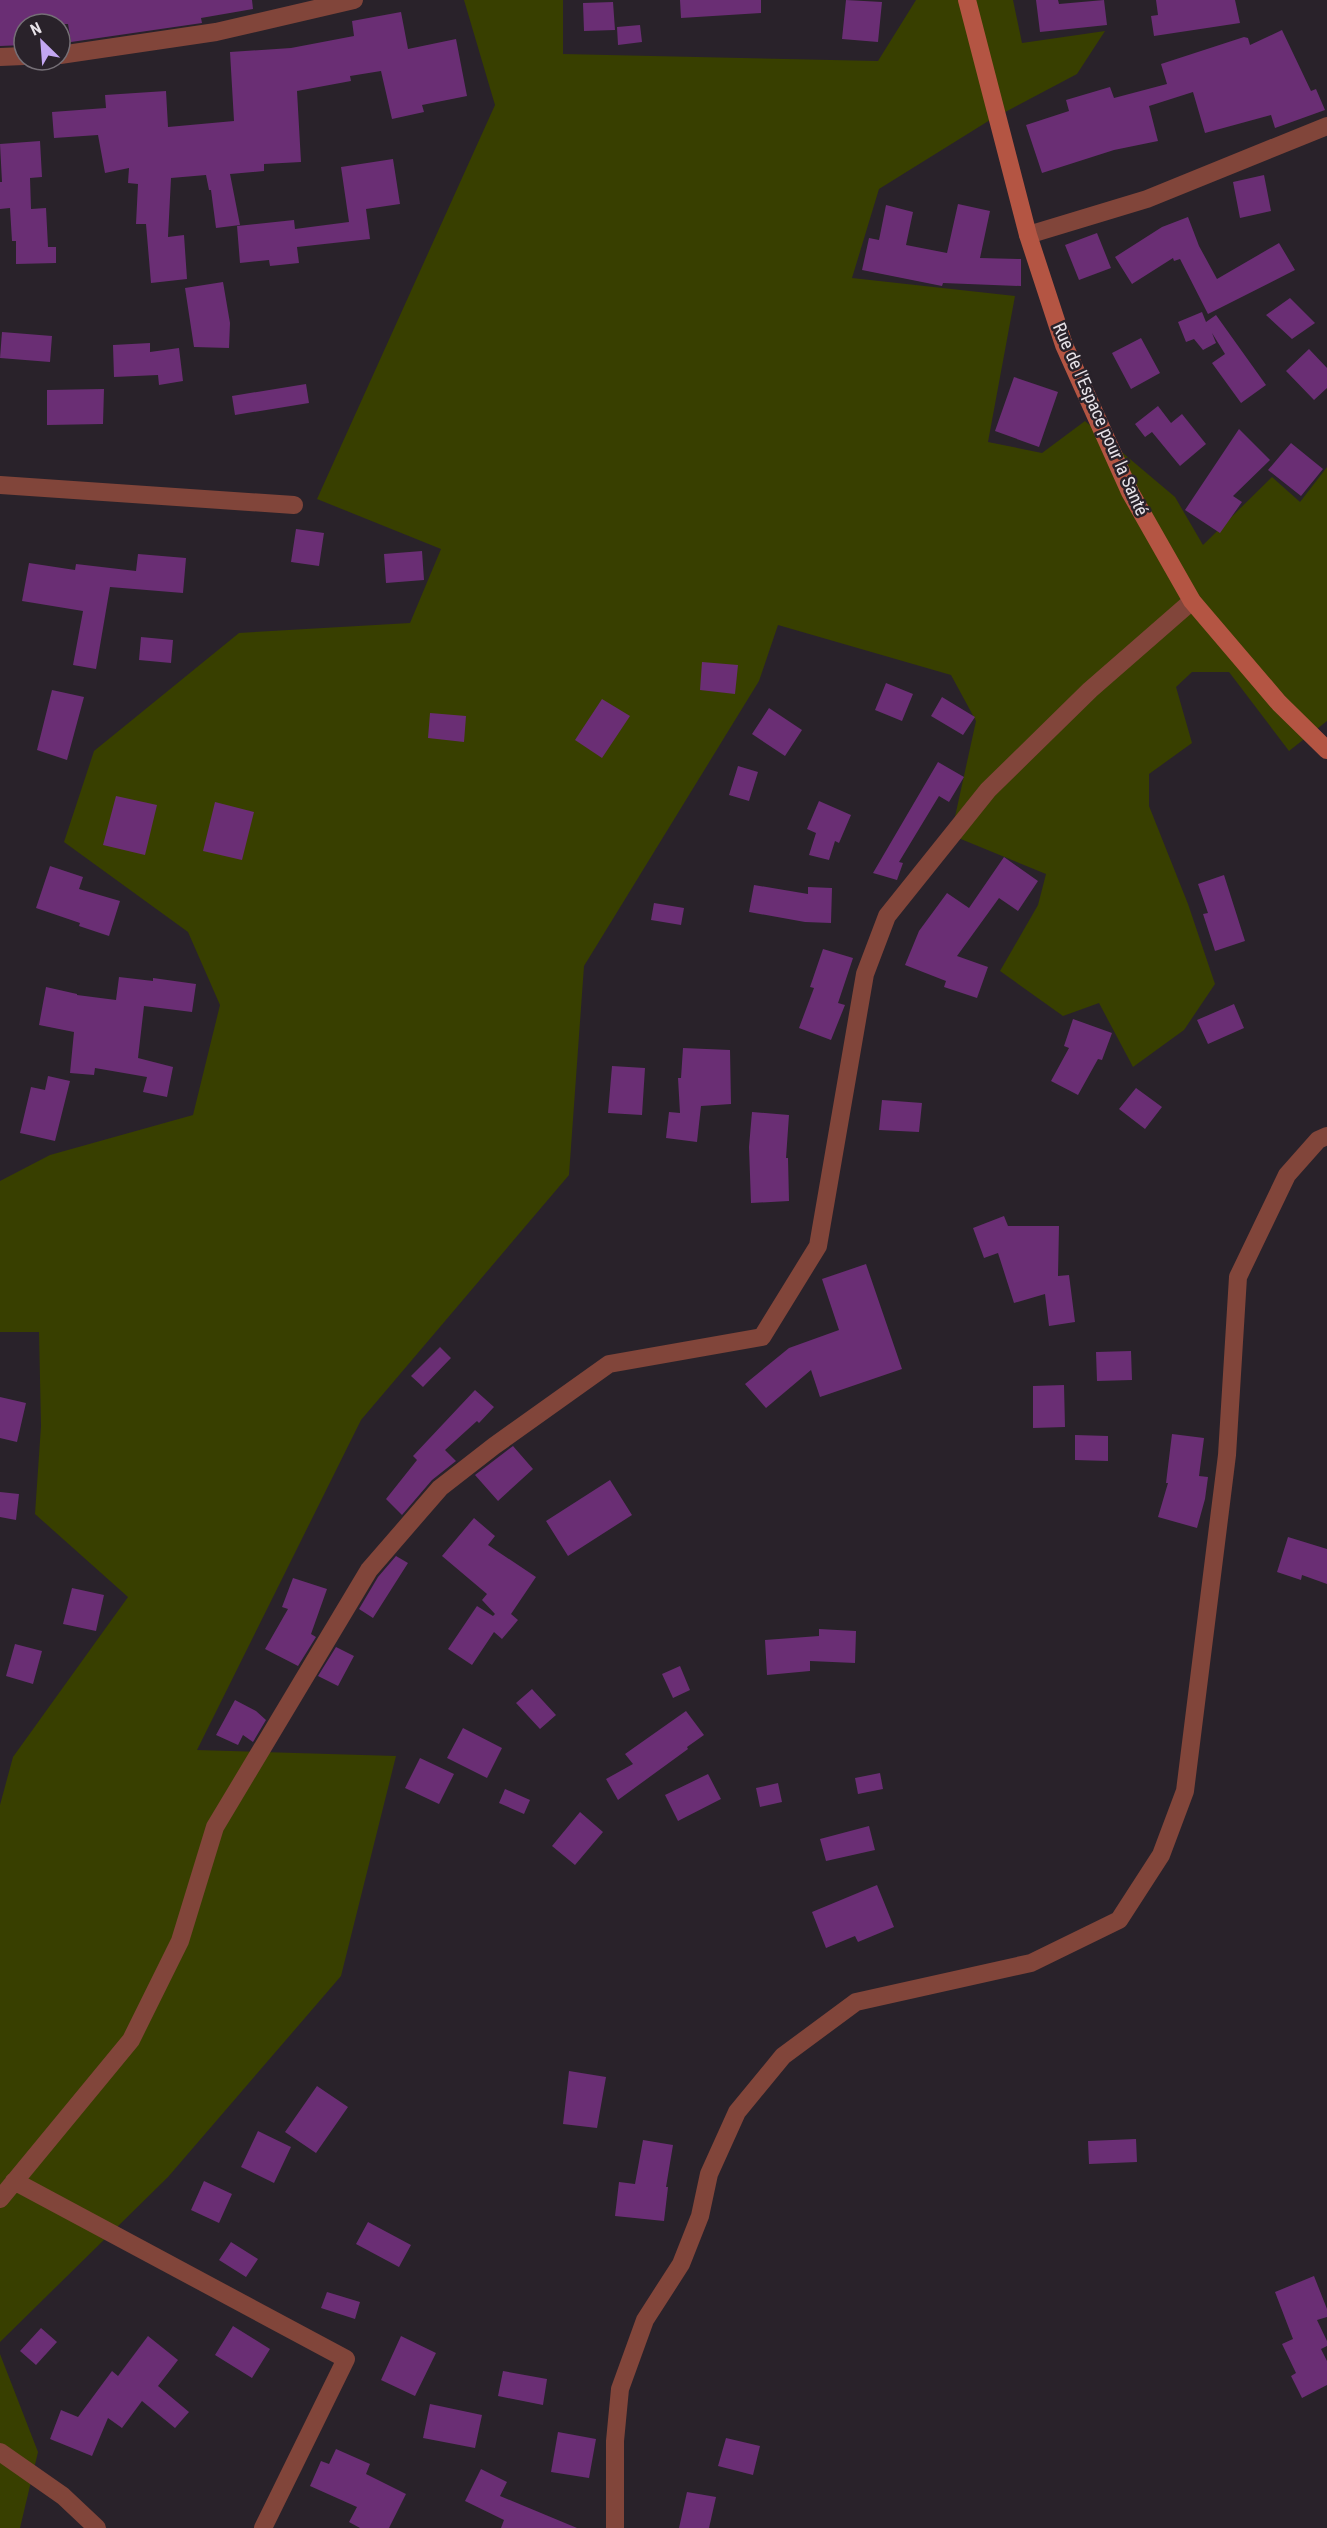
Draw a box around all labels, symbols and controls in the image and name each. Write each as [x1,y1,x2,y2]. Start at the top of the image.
north arrow [12,12,72,72]
text: N [27,18,44,40]
street label: Rue de l'Espace pour la Santé [1049,319,1153,519]

